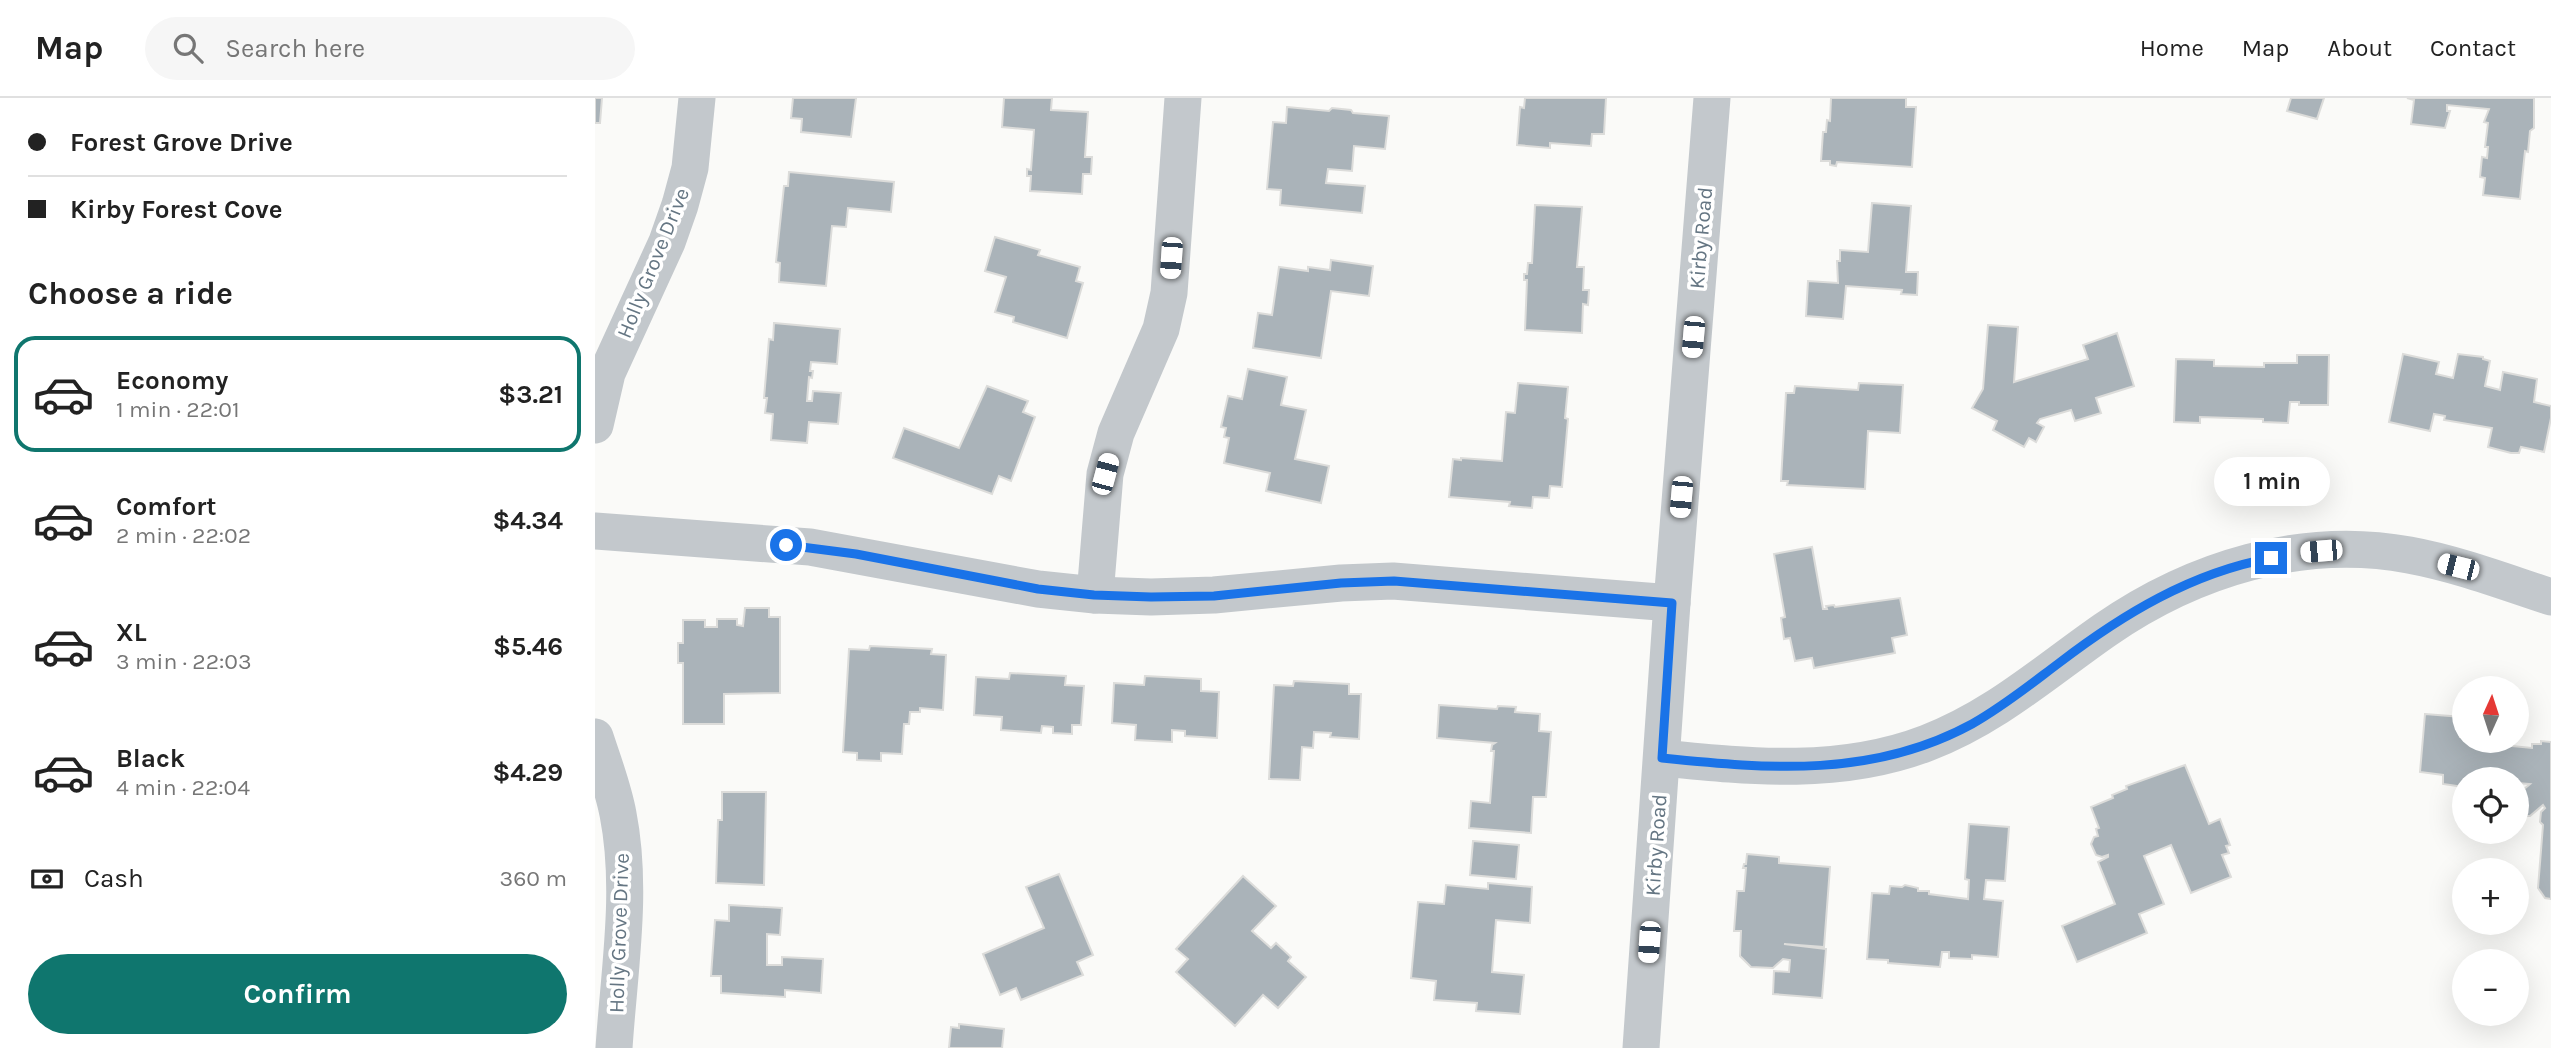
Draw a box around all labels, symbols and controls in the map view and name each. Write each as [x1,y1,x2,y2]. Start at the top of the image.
search box [145,17,635,80]
text: Map [35,29,103,67]
icon: search [169,29,207,67]
text: Search here [225,33,365,64]
text: Home [2140,34,2204,62]
text: Map [2242,34,2289,62]
text: About [2327,34,2392,62]
text: Contact [2430,34,2516,62]
text: Forest Grove Drive [70,127,293,158]
street label: Holly Grove Drive [612,184,694,342]
street label: Kirby Road [1685,186,1717,290]
text: Kirby Forest Cove [70,194,282,225]
car [1160,236,1183,280]
text: Choose a ride [28,275,233,312]
car [1681,315,1706,359]
icon: car [32,363,95,426]
text: Economy [116,365,228,396]
text: $3.21 [498,379,563,410]
text: 1 min · 22:01 [116,396,240,423]
car [1090,451,1121,497]
callout: 1 min [2213,456,2329,505]
text: 1 min [2243,468,2301,495]
car [1669,475,1694,519]
icon: car [32,489,95,552]
text: Comfort [116,491,217,522]
text: $4.34 [492,505,563,536]
text: 2 min · 22:02 [116,522,251,549]
route start [770,529,802,561]
car [2300,539,2343,563]
route end [2255,542,2287,574]
car [2436,552,2481,582]
icon: car [32,615,95,678]
text: XL [116,617,147,648]
text: $5.46 [493,631,563,662]
text: 3 min · 22:03 [116,648,252,675]
north arrow [2452,676,2529,752]
map controls [2452,676,2529,1026]
icon: car [32,741,95,804]
text: Black [116,743,185,774]
text: $4.29 [492,757,563,788]
button: locate [2452,767,2529,844]
text: 4 min · 22:04 [116,774,250,801]
street label: Kirby Road [1640,793,1672,897]
street label: Holly Grove Drive [604,853,634,1013]
button: + [2452,858,2529,935]
icon: cash [28,860,66,898]
text: Cash [84,863,144,894]
text: 360 m [500,865,567,892]
car [1638,920,1661,964]
button: − [2452,949,2529,1026]
button: Confirm [28,954,567,1034]

